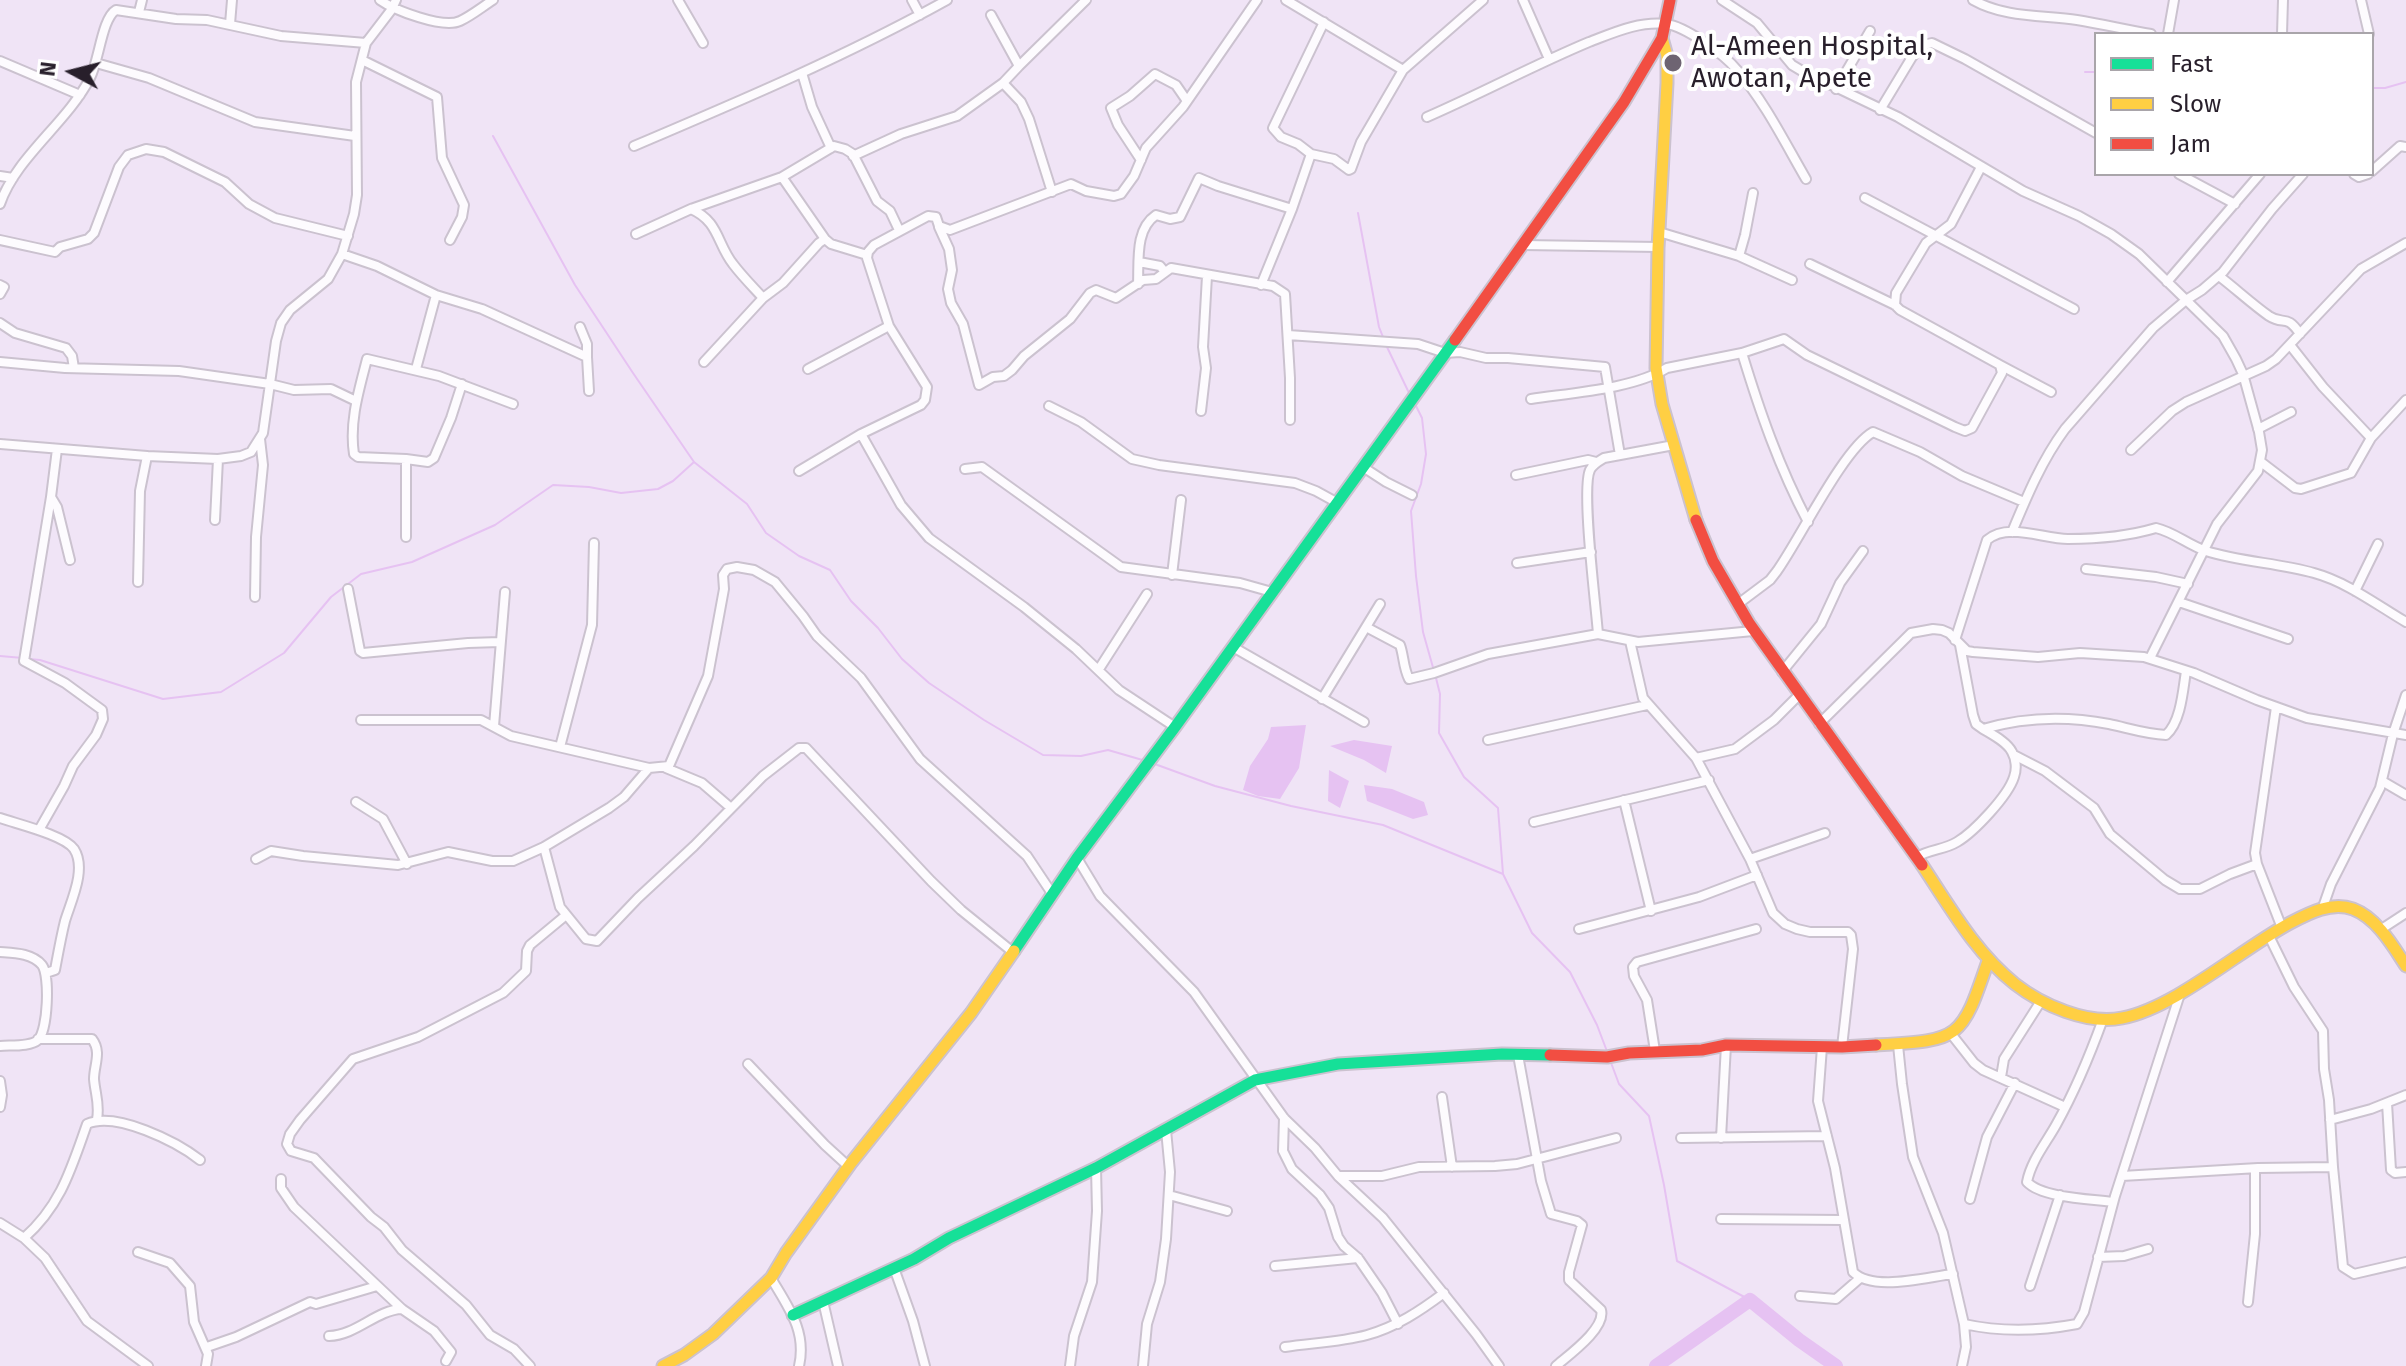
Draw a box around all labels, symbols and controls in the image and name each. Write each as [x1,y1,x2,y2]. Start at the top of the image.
place label: Al-Ameen Hospital, Awotan, Apete [1691,30,1933,96]
north arrow [32,32,112,112]
legend [2094,32,2374,176]
text: Fast [2170,50,2213,78]
marker: Al-Ameen Hospital, Awotan, Apete [1662,52,1684,74]
text: N [33,60,62,78]
text: Slow [2170,90,2221,118]
text: Jam [2170,130,2211,158]

